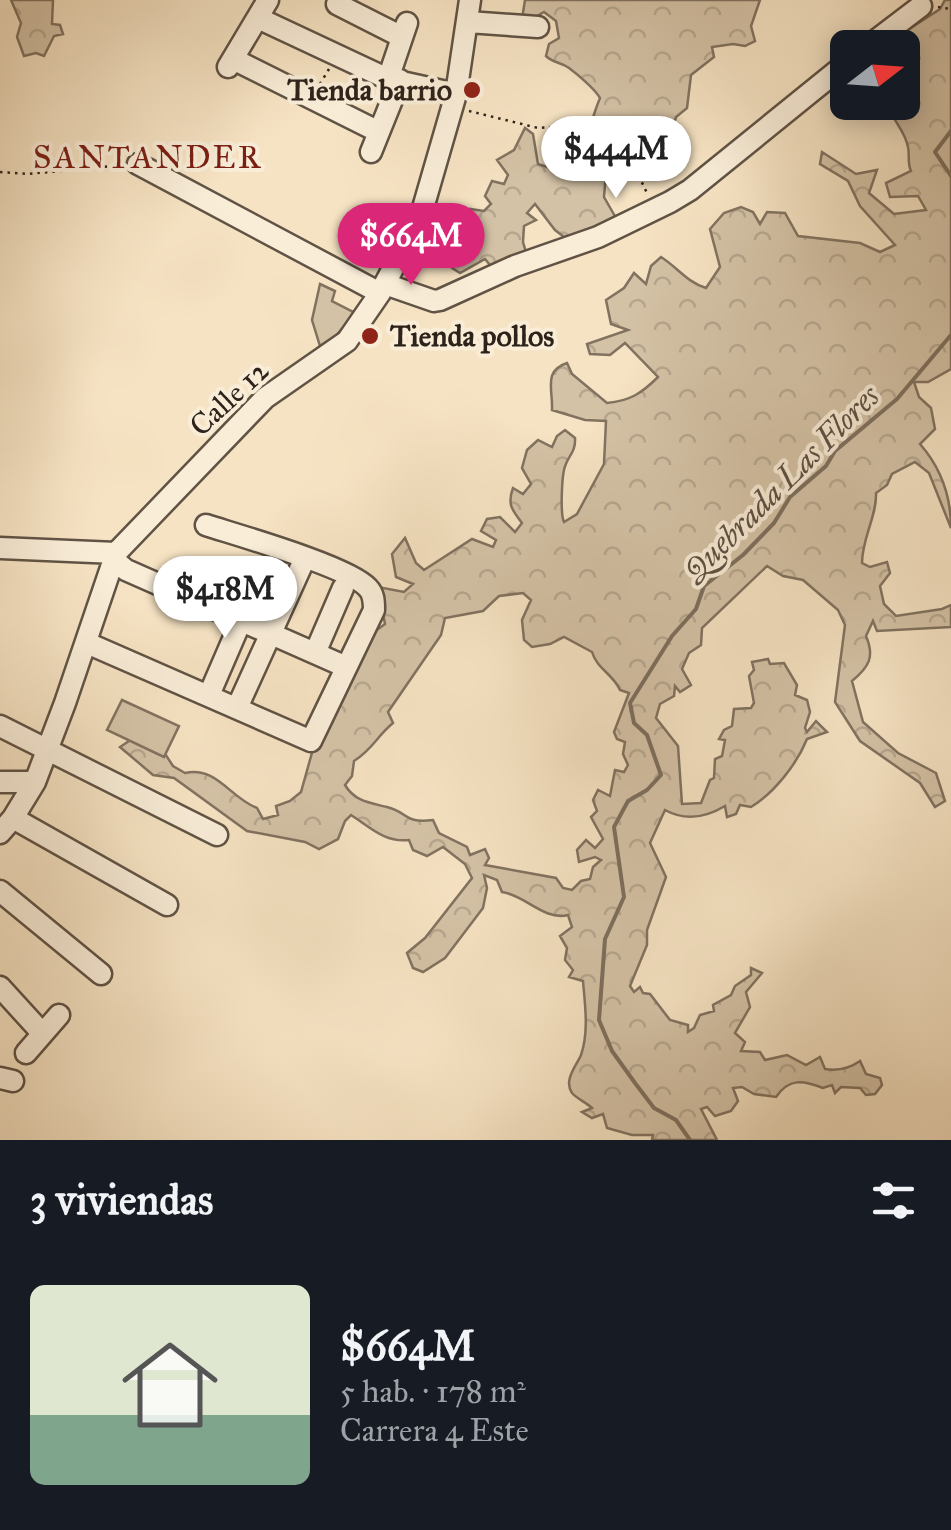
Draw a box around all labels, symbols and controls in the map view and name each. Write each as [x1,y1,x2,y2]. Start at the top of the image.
north arrow [830,30,920,120]
map controls [830,30,920,120]
place label: Tienda barrio [287,72,452,108]
marker: Tienda barrio [461,79,483,101]
pin: $444M [546,116,686,201]
text: $444M [563,129,669,168]
district label: SANTANDER [33,138,263,177]
pin: $664M [341,203,481,288]
text: $664M [360,216,462,255]
place label: Tienda pollos [390,318,554,354]
marker: Tienda pollos [359,325,381,347]
street label: Calle 12 [182,352,276,444]
water label: Quebrada Las Flores [674,377,888,591]
pin: $418M [155,556,295,641]
text: $418M [175,569,275,608]
icon: filters [866,1173,921,1228]
text: 3 viviendas [30,1174,213,1226]
text: $664M [340,1320,475,1372]
icon: home [110,1325,230,1445]
text: 5 hab. · 178 m² [340,1372,526,1411]
text: Carrera 4 Este [340,1411,529,1450]

